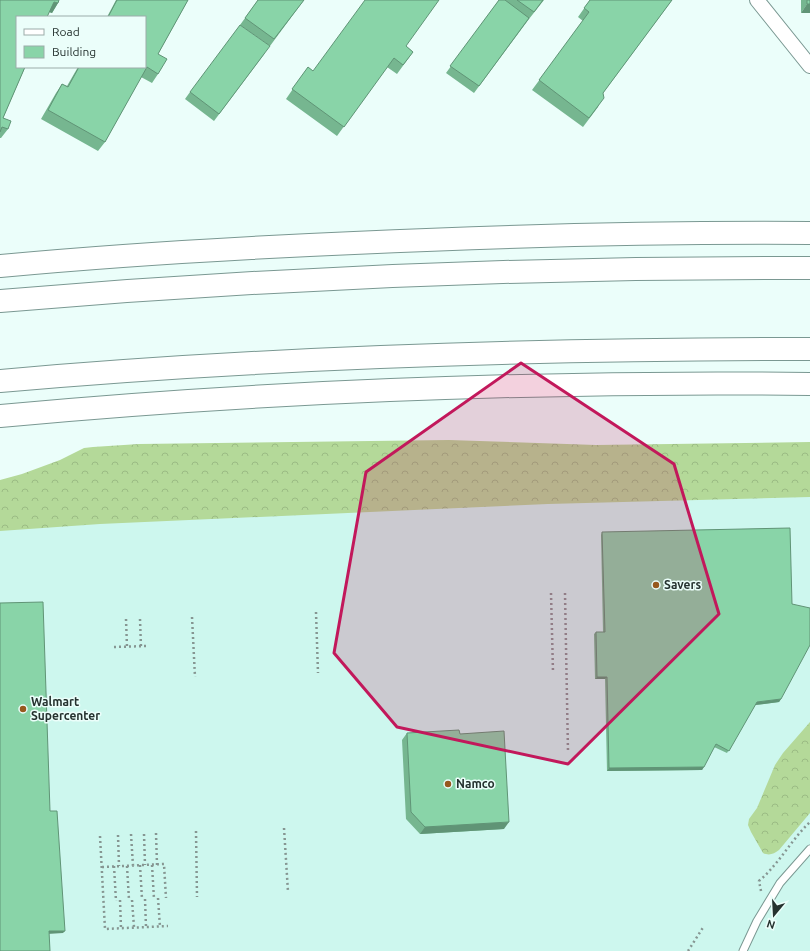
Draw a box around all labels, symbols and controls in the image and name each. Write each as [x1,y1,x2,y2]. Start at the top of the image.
legend [16,16,146,68]
text: Road [52,25,80,38]
text: Building [52,45,96,58]
place label: Savers [664,578,701,591]
marker: Savers [651,580,661,590]
place label: Walmart Supercenter [31,695,100,722]
marker: Walmart Supercenter [18,704,28,714]
place label: Namco [456,777,495,790]
marker: Namco [443,779,453,789]
north arrow [754,895,794,935]
text: N [765,918,777,931]

